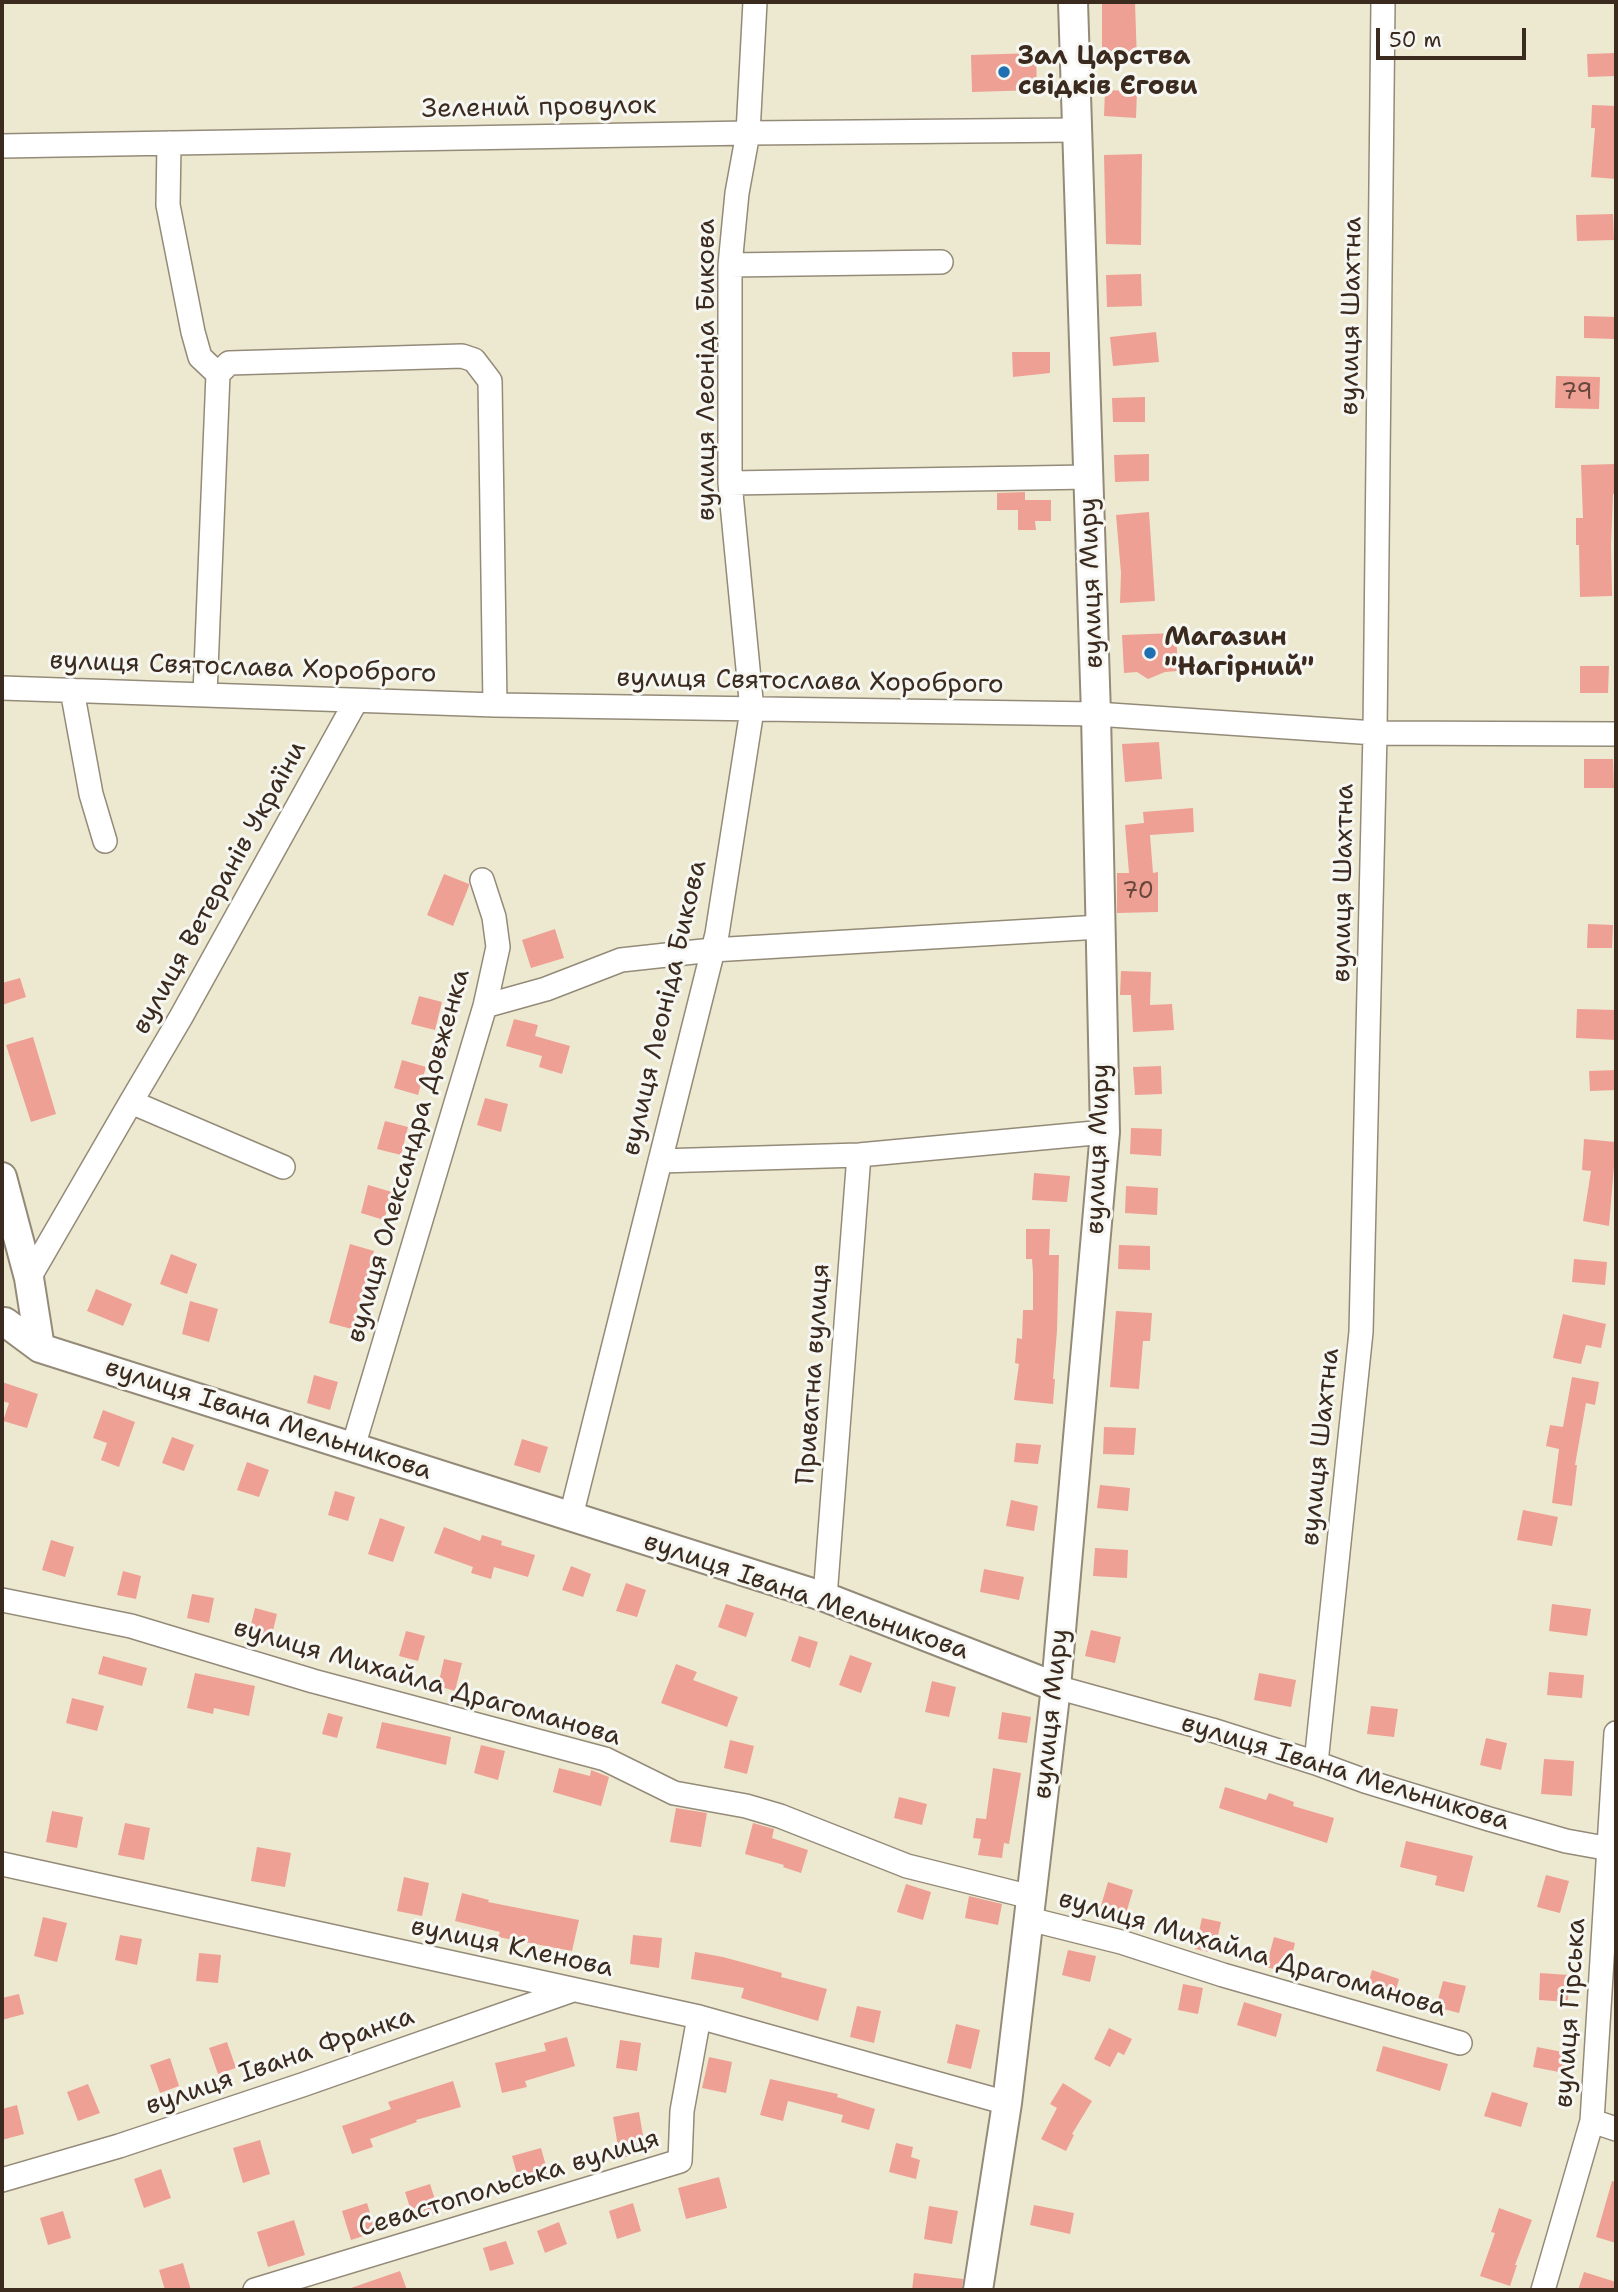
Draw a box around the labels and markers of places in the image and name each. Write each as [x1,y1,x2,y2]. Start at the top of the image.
place label: Зал Царства свідків Єгови [1018,41,1198,102]
marker: Зал Царства свідків Єгови [996,64,1012,80]
place label: Магазин "Нагірний" [1164,622,1314,684]
marker: Магазин "Нагірний" [1142,645,1158,661]

